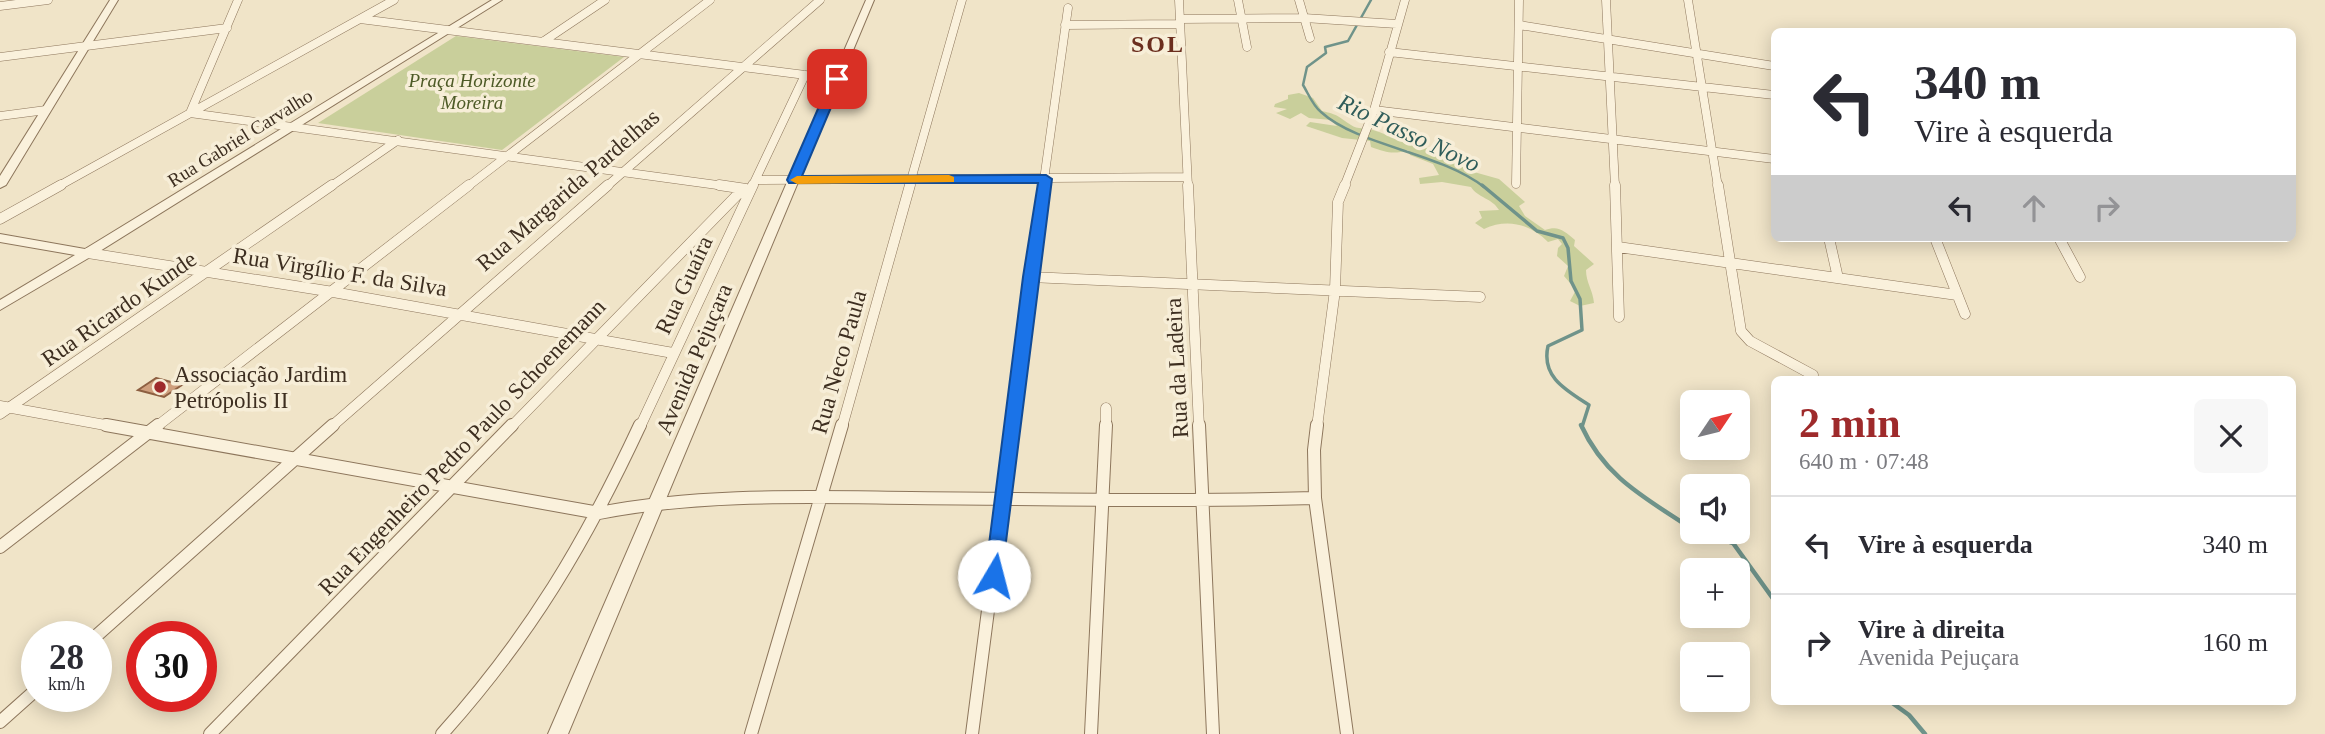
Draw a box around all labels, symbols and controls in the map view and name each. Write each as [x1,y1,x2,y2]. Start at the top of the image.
district label: SOL [1131,31,1185,57]
pin [807,49,867,109]
text: 340 m [1914,55,2041,110]
icon: left [1799,56,1890,147]
icon: arrive [818,60,856,98]
park label: Praça Horizonte Moreira [407,70,536,113]
street label: Rua Gabriel Carvalho [164,85,316,191]
water label: Rio Passo Novo [1333,88,1484,177]
street label: Rua Margarida Pardelhas [472,104,664,276]
text: Vire à esquerda [1914,113,2113,149]
icon: left [1942,189,1980,227]
icon: ahead [2015,189,2053,227]
icon: right [2088,189,2126,227]
street label: Rua Guaíra [650,232,718,338]
street label: Rua Virgílio F. da Silva [231,243,449,301]
street label: Rua Ricardo Kunde [37,246,201,372]
street label: Avenida Pejuçara [651,280,737,438]
street label: Rua Neco Paula [807,287,871,437]
street label: Rua Engenheiro Pedro Paulo Schoenemann [314,294,611,600]
street label: Rua da Ladeira [1161,297,1193,439]
place label: Associação Jardim Petrópolis II [174,362,347,413]
marker: Associação Jardim Petrópolis II [152,379,168,395]
north arrow [1680,390,1750,460]
map controls [1680,390,1750,712]
button: close [2194,399,2268,473]
text: 2 min [1799,400,1901,446]
text: 640 m · 07:48 [1799,449,1929,474]
button: sound [1680,474,1750,544]
icon: left [1799,526,1837,564]
text: Vire à esquerda [1858,530,2033,559]
text: 340 m [2202,530,2268,559]
position arrow [957,539,1031,613]
button: + [1680,558,1750,628]
text: Vire à direita [1858,615,2005,644]
speed limit sign: 30 [126,621,217,712]
icon: right [1799,624,1837,662]
text: 160 m [2202,628,2268,657]
text: 28 [49,638,84,677]
button: − [1680,642,1750,712]
text: Avenida Pejuçara [1858,645,2019,670]
text: km/h [48,674,85,694]

